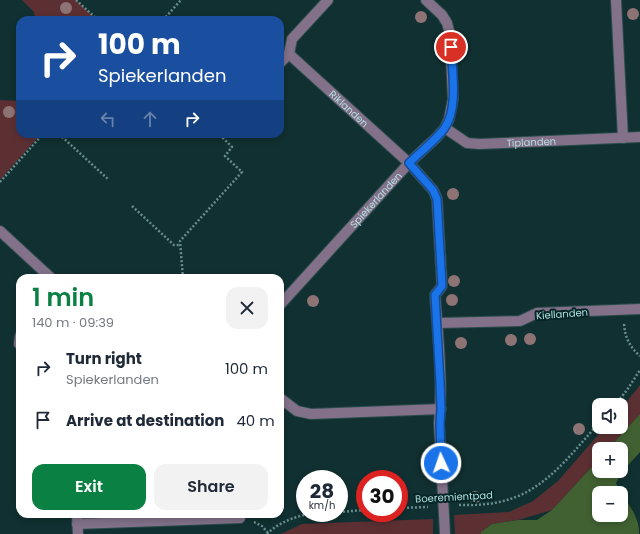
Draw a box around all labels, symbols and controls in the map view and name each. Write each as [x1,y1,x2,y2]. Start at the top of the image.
text: 100 m [98,25,181,64]
pin [434,30,468,64]
icon: right [32,32,84,84]
icon: arrive [440,36,462,58]
text: Spiekerlanden [98,63,226,88]
street label: Riklanden [326,87,372,130]
icon: left [97,108,119,130]
icon: ahead [139,108,161,130]
icon: right [181,108,203,130]
street label: Tiplanden [506,133,556,150]
street label: Spiekerlanden [346,168,405,231]
text: 1 min [32,281,94,314]
button: close [226,287,268,329]
street label: Kiellanden [535,305,589,323]
text: 140 m · 09:39 [32,313,114,332]
text: Turn right [66,348,142,369]
icon: right [32,357,54,379]
text: 100 m [225,358,268,379]
text: Spiekerlanden [66,370,159,389]
map controls [592,398,628,522]
button: sound [592,398,628,434]
icon: arrive [32,409,54,431]
text: Arrive at destination [66,410,224,431]
text: 40 m [236,410,275,431]
position arrow [420,442,462,484]
button: + [592,442,628,478]
button: Exit [32,464,146,510]
button: Share [154,464,268,510]
speed limit sign: 30 [356,470,408,522]
text: 28 [310,477,334,505]
button: − [592,486,628,522]
street label: Boeremientpad [415,487,493,507]
text: km/h [309,498,335,513]

